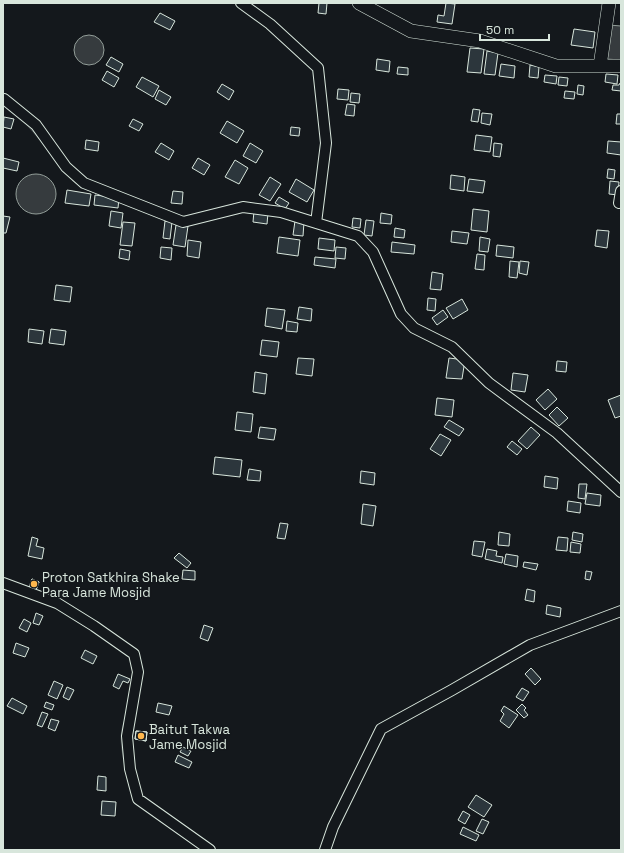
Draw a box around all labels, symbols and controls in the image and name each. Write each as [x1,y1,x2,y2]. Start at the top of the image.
scale bar [480,16,549,42]
text: 50 m [486,22,514,38]
place label: Proton Satkhira Shake Para Jame Mosjid [42,569,180,601]
marker: Proton Satkhira Shake Para Jame Mosjid [29,579,39,589]
place label: Baitut Takwa Jame Mosjid [149,721,230,753]
marker: Baitut Takwa Jame Mosjid [136,731,146,741]

